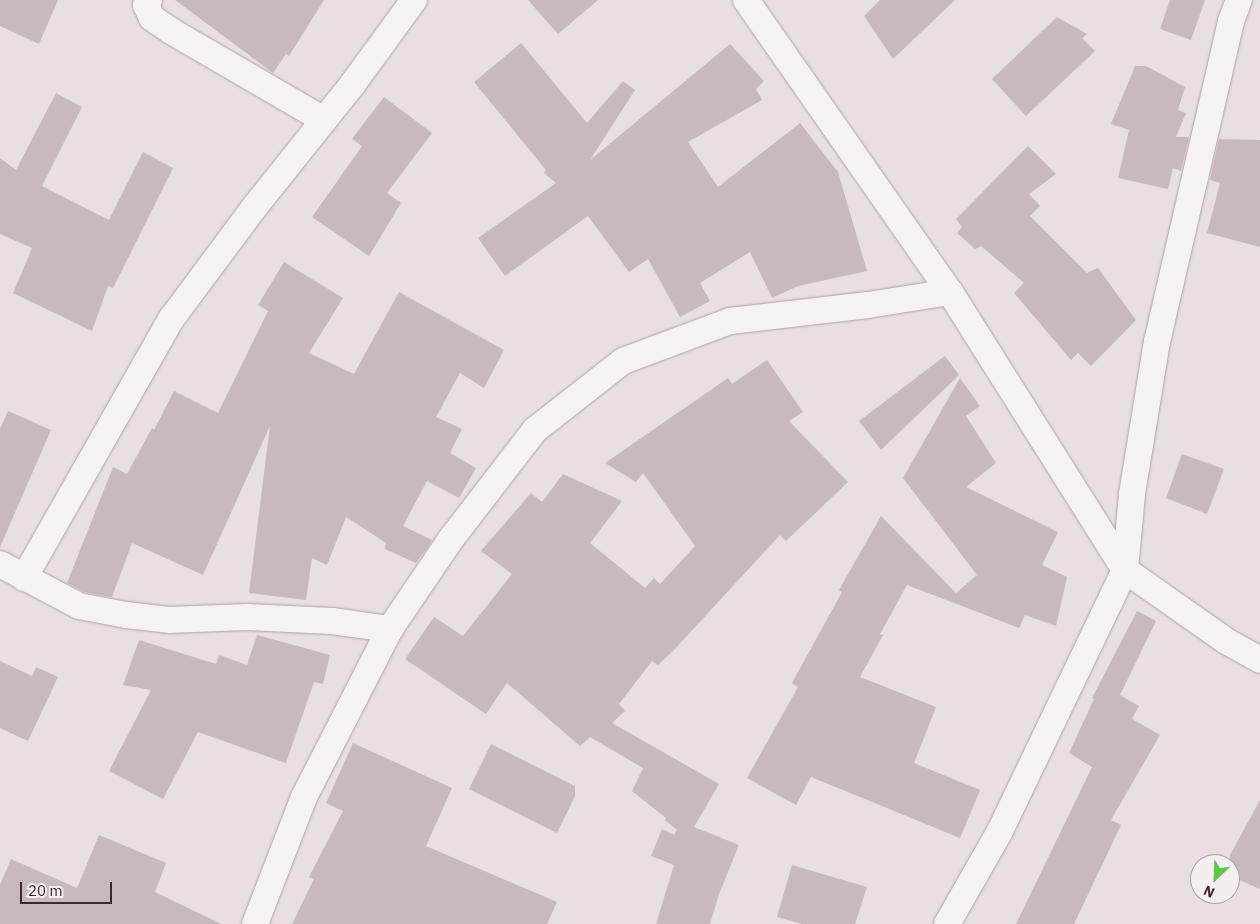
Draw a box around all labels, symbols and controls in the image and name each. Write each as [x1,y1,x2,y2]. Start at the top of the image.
north arrow [1190,854,1240,904]
scale bar [22,872,115,904]
text: 20 m [28,881,63,900]
text: N [1201,881,1217,902]

